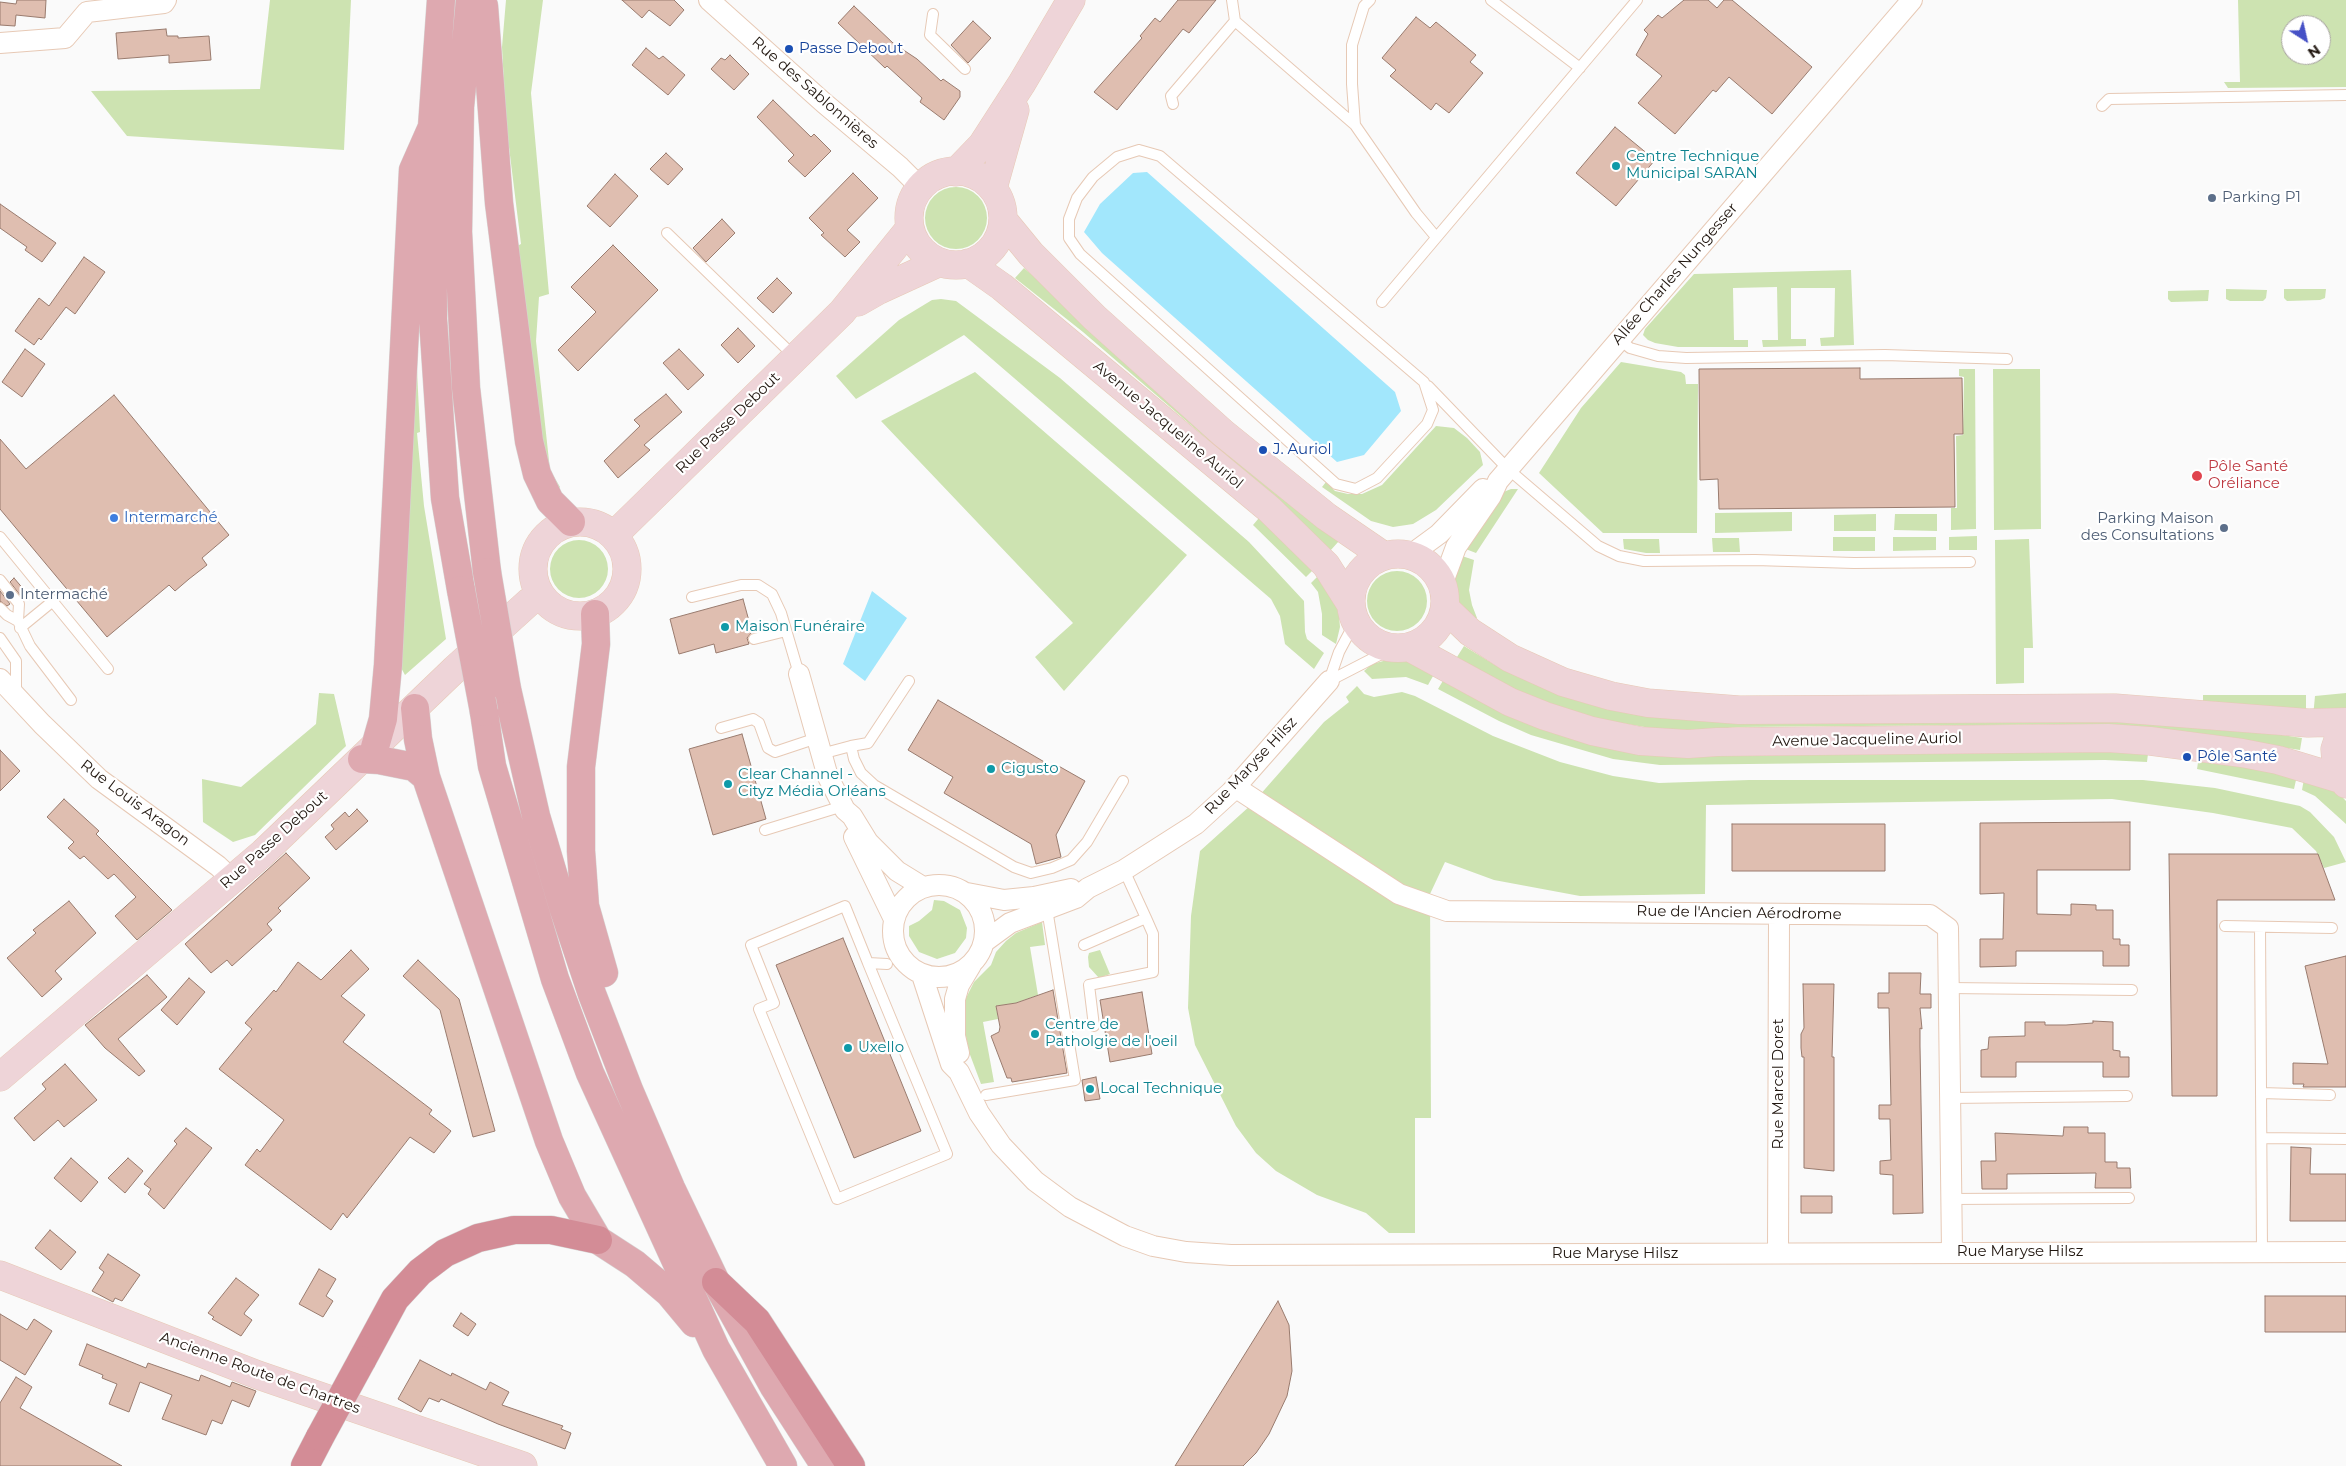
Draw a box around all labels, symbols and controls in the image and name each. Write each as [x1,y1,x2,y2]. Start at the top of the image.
north arrow [2281,15,2331,65]
street label: Rue des Sablonnières [748,33,882,153]
place label: Passe Debout [799,40,903,58]
text: N [2304,41,2324,62]
marker: Passe Debout [783,43,795,55]
place label: Centre Technique Municipal SARAN [1626,148,1759,183]
marker: Centre Technique Municipal SARAN [1610,160,1622,172]
place label: Parking P1 [2222,189,2301,207]
marker: Parking P1 [2206,192,2218,204]
street label: Allée Charles Nungesser [1608,199,1742,349]
street label: Avenue Jacqueline Auriol [1090,357,1246,493]
street label: Rue Passe Debout [672,369,784,477]
place label: J. Auriol [1273,441,1332,459]
marker: J. Auriol [1257,444,1269,456]
place label: Pôle Santé Oréliance [2208,458,2288,493]
marker: Pôle Santé Oréliance [2190,469,2204,483]
place label: Intermarché [124,509,218,527]
place label: Parking Maison des Consultations [2081,510,2214,545]
marker: Intermarché [108,512,120,524]
marker: Parking Maison des Consultations [2218,522,2230,534]
place label: Intermaché [20,586,108,604]
marker: Intermaché [4,589,16,601]
place label: Maison Funéraire [735,618,865,636]
marker: Maison Funéraire [719,621,731,633]
street label: Rue Maryse Hilsz [1201,714,1301,818]
street label: Avenue Jacqueline Auriol [1772,729,1962,751]
place label: Pôle Santé [2197,748,2277,766]
marker: Pôle Santé [2181,751,2193,763]
street label: Rue Louis Aragon [77,756,193,850]
place label: Cigusto [1001,760,1059,778]
marker: Cigusto [985,763,997,775]
place label: Clear Channel - Cityz Média Orléans [738,766,886,801]
marker: Clear Channel - Cityz Média Orléans [722,778,734,790]
street label: Rue Passe Debout [217,787,331,893]
street label: Rue de l'Ancien Aérodrome [1636,902,1842,924]
place label: Centre de Patholgie de l'oeil [1045,1016,1178,1051]
street label: Rue Marcel Doret [1770,1018,1788,1150]
marker: Centre de Patholgie de l'oeil [1029,1028,1041,1040]
place label: Uxello [858,1039,904,1057]
marker: Uxello [842,1042,854,1054]
place label: Local Technique [1100,1080,1222,1098]
marker: Local Technique [1084,1083,1096,1095]
street label: Rue Maryse Hilsz [1957,1243,2083,1261]
street label: Rue Maryse Hilsz [1552,1245,1678,1263]
street label: Ancienne Route de Chartres [157,1328,363,1418]

